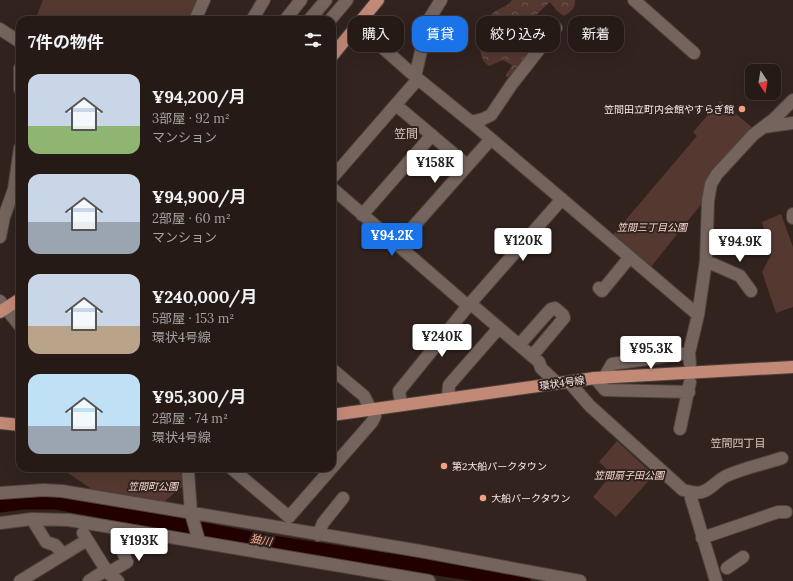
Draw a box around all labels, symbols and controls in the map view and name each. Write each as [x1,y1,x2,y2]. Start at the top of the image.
chip: 購入 [348,16,404,52]
chip: 賃貸 [412,16,468,52]
chip: 絞り込み [476,16,560,52]
chip: 新着 [568,16,624,52]
icon: filters [302,29,324,51]
text: 7件の物件 [28,31,104,53]
north arrow [745,64,781,100]
map controls [745,64,781,100]
text: ¥94,200/月 [152,86,246,108]
icon: home [60,90,108,138]
place label: 笠間田立町内会館やすらぎ館 [604,103,734,116]
marker: 笠間田立町内会館やすらぎ館 [737,104,747,114]
text: 3部屋 · 92 m² [152,110,230,127]
district label: 笠間 [394,126,418,141]
text: マンション [152,129,217,146]
pin: ¥158K [407,150,463,184]
text: ¥158K [416,154,454,171]
text: ¥94,900/月 [152,186,247,208]
icon: home [60,190,108,238]
text: 2部屋 · 60 m² [152,210,231,227]
park label: 笠間三丁目公園 [617,221,689,234]
pin: ¥94.2K [359,223,425,257]
text: ¥94.2K [370,227,414,244]
pin: ¥120K [495,228,551,262]
text: マンション [152,229,217,246]
pin: ¥94.9K [707,229,773,263]
text: ¥120K [503,232,543,249]
text: ¥94.9K [718,233,762,250]
text: ¥240,000/月 [152,286,257,308]
icon: home [60,290,108,338]
text: 5部屋 · 153 m² [152,310,234,327]
pin: ¥240K [414,324,470,358]
text: ¥240K [422,328,462,345]
text: 環状4号線 [152,329,211,346]
pin: ¥95.3K [618,336,684,370]
text: ¥95.3K [629,340,673,357]
street label: 環状4号線 [539,373,585,393]
text: ¥95,300/月 [152,386,246,408]
icon: home [60,390,108,438]
text: 2部屋 · 74 m² [152,410,228,427]
text: 環状4号線 [152,429,211,446]
district label: 笠間四丁目 [711,436,766,450]
place label: 第2大船パークタウン [452,460,547,473]
marker: 第2大船パークタウン [439,461,449,471]
park label: 笠間扇子田公園 [594,469,666,482]
park label: 笠間町公園 [128,480,180,493]
place label: 大船パークタウン [491,492,571,505]
marker: 大船パークタウン [478,493,488,503]
pin: ¥193K [111,528,167,562]
water label: 㹨川 [249,531,274,549]
text: ¥193K [120,532,158,549]

